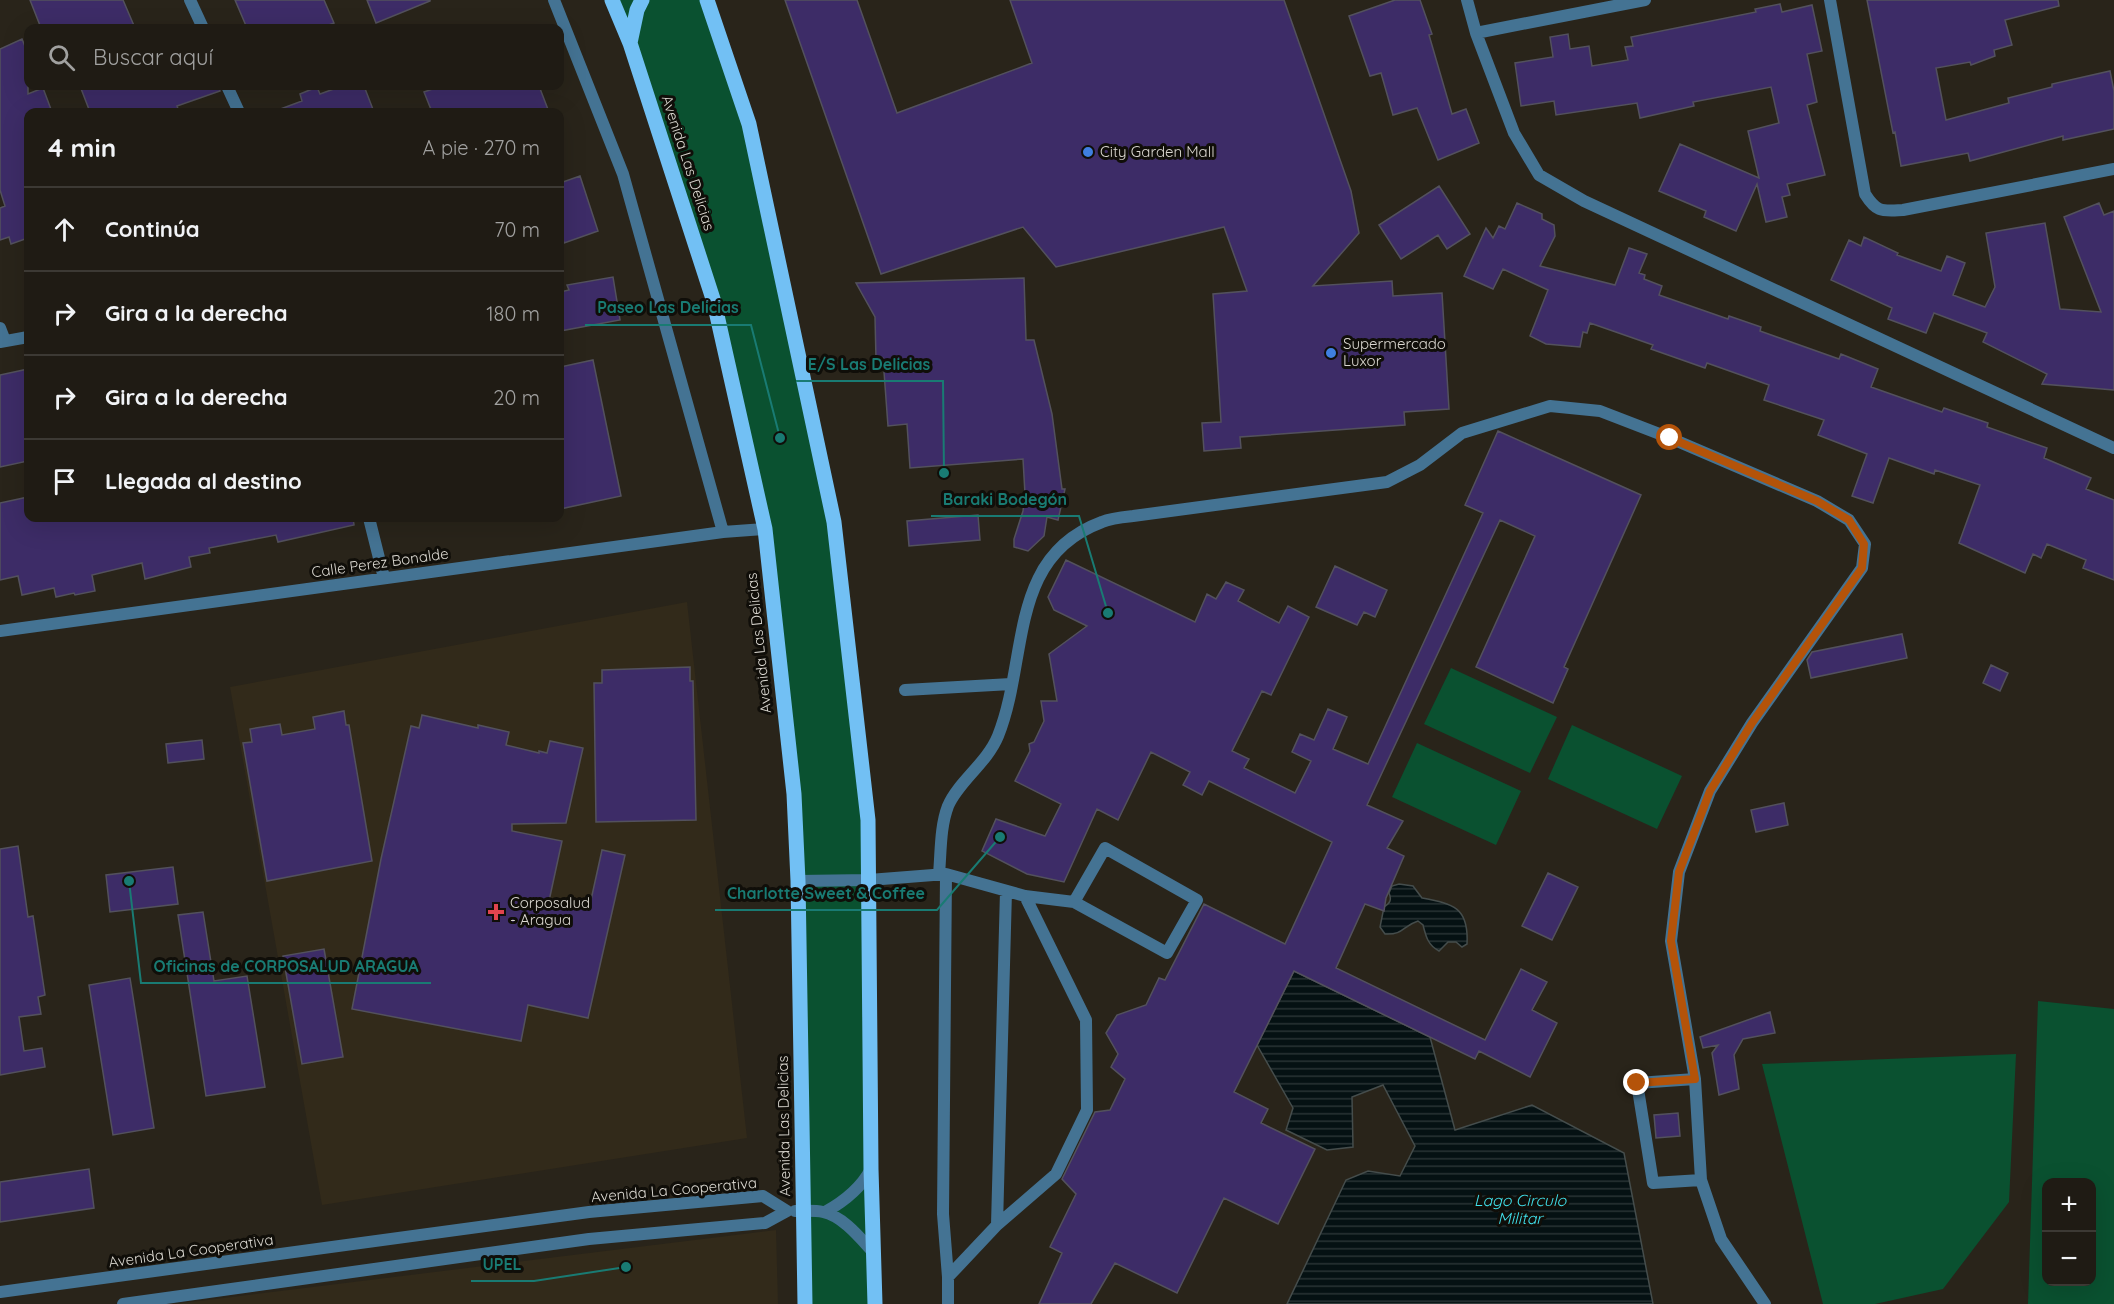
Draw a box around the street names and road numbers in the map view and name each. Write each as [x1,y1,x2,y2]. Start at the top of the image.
street label: Avenida Las Delicias [658,93,719,233]
street label: Calle Perez Bonalde [310,543,450,582]
street label: Avenida Las Delicias [742,572,775,714]
street label: Avenida Las Delicias [773,1055,794,1197]
street label: Avenida La Cooperativa [590,1173,758,1206]
street label: Avenida La Cooperativa [107,1230,275,1271]

